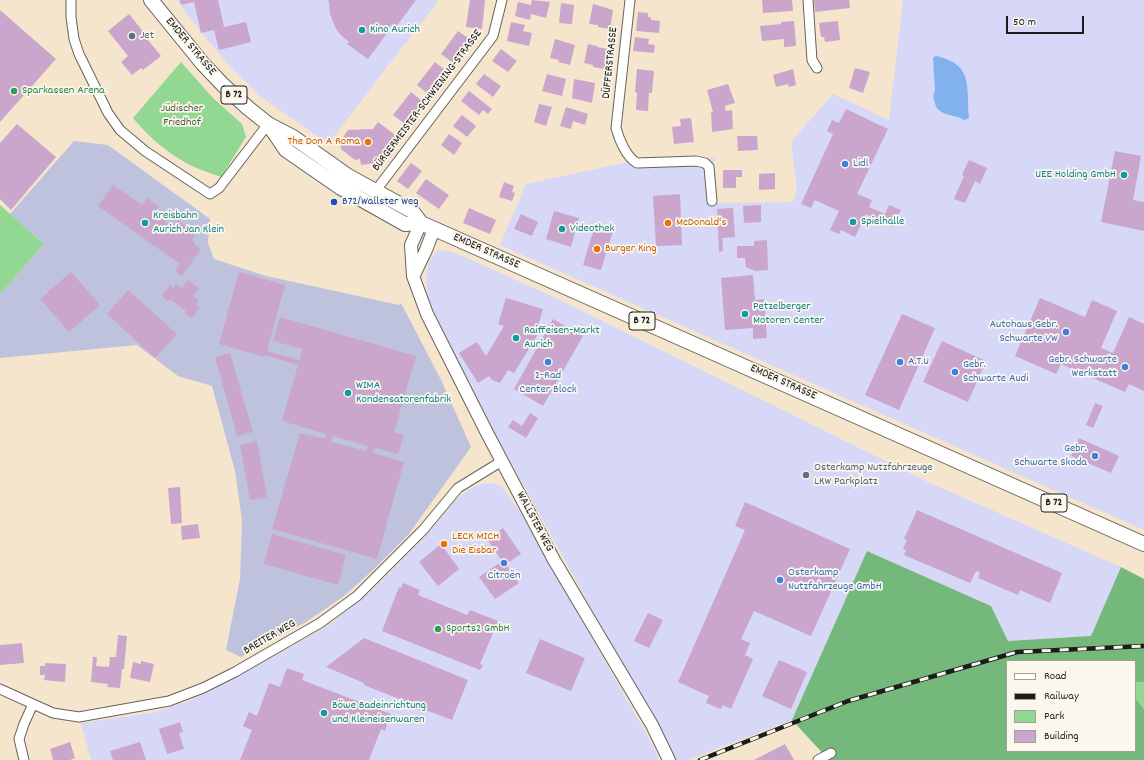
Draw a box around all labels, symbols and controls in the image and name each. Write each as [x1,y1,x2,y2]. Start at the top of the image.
scale bar [1008,8,1086,34]
text: 50 m [1013,14,1036,31]
street label: EMDER STRASSE [162,15,218,79]
place label: Kino Aurich [370,23,420,37]
marker: Kino Aurich [357,25,367,35]
street label: DÜFFERSTRASSE [600,26,622,100]
street label: BÜRGERMEISTER-SCHWIENING-STRASSE [370,27,486,175]
place label: Jet [140,29,154,43]
marker: Jet [127,31,137,41]
place label: Sparkassen Arena [22,84,105,98]
marker: Sparkassen Arena [9,86,19,96]
road number: B 72 [221,86,247,104]
park label: Jüdischer Friedhof [161,102,203,130]
place label: The Don A Roma [287,135,360,149]
marker: The Don A Roma [363,137,373,147]
place label: Lidl [853,157,869,171]
marker: Lidl [840,159,850,169]
place label: UEE Holding GmbH [1035,168,1116,182]
marker: UEE Holding GmbH [1119,170,1129,180]
place label: B72/Wallster Weg [342,195,419,209]
marker: B72/Wallster Weg [329,197,339,207]
place label: Kreisbahn Aurich Jan Klein [153,209,224,237]
place label: Spielhalle [861,215,904,229]
place label: McDonald's [676,216,726,230]
marker: Spielhalle [848,217,858,227]
marker: Kreisbahn Aurich Jan Klein [140,218,150,228]
marker: McDonald's [663,218,673,228]
place label: Videothek [570,222,614,236]
marker: Videothek [557,224,567,234]
street label: EMDER STRASSE [451,231,521,273]
place label: Burger King [605,242,657,256]
marker: Burger King [592,244,602,254]
place label: Petzelberger Motoren Center [753,300,824,328]
marker: Petzelberger Motoren Center [740,309,750,319]
road number: B 72 [629,312,655,330]
place label: Autohaus Gebr. Schwarte VW [989,318,1058,346]
place label: Raiffeisen-Markt Aurich [524,324,600,352]
marker: Autohaus Gebr. Schwarte VW [1061,327,1071,337]
marker: Raiffeisen-Markt Aurich [511,333,521,343]
place label: Gebr. Schwarte Werkstatt [1048,353,1117,381]
place label: A.T.U [908,355,929,369]
marker: 2-Rad Center Block [543,357,553,367]
marker: A.T.U [895,357,905,367]
place label: Gebr. Schwarte Audi [963,358,1028,386]
street label: EMDER STRASSE [748,362,818,404]
marker: Gebr. Schwarte Werkstatt [1120,362,1130,372]
marker: Gebr. Schwarte Audi [950,367,960,377]
place label: 2-Rad Center Block [519,369,577,397]
place label: WIMA Kondensatorenfabrik [356,379,451,407]
marker: WIMA Kondensatorenfabrik [343,388,353,398]
place label: Gebr. Schwarte Skoda [1014,442,1087,470]
marker: Gebr. Schwarte Skoda [1090,451,1100,461]
place label: Osterkamp Nutzfahrzeuge LKW Parkplatz [814,461,933,489]
marker: Osterkamp Nutzfahrzeuge LKW Parkplatz [801,470,811,480]
street label: WALLSTER WEG [512,490,556,554]
road number: B 72 [1041,494,1067,512]
place label: LECK MICH Die Eisbar [452,530,499,558]
marker: LECK MICH Die Eisbar [439,539,449,549]
marker: Citroën [499,558,509,568]
place label: Osterkamp Nutzfahrzeuge GmbH [788,566,882,594]
place label: Citroën [487,569,521,583]
marker: Osterkamp Nutzfahrzeuge GmbH [775,575,785,585]
street label: BREITER WEG [241,617,299,659]
place label: Sports2 GmbH [446,622,510,636]
marker: Sports2 GmbH [433,624,443,634]
legend [1006,660,1136,752]
text: Road [1044,668,1066,685]
text: Railway [1044,688,1079,705]
place label: Böwe Badeinrichtung und Kleineisenwaren [332,699,426,727]
marker: Böwe Badeinrichtung und Kleineisenwaren [319,708,329,718]
text: Park [1044,708,1064,725]
text: Building [1044,728,1079,745]

